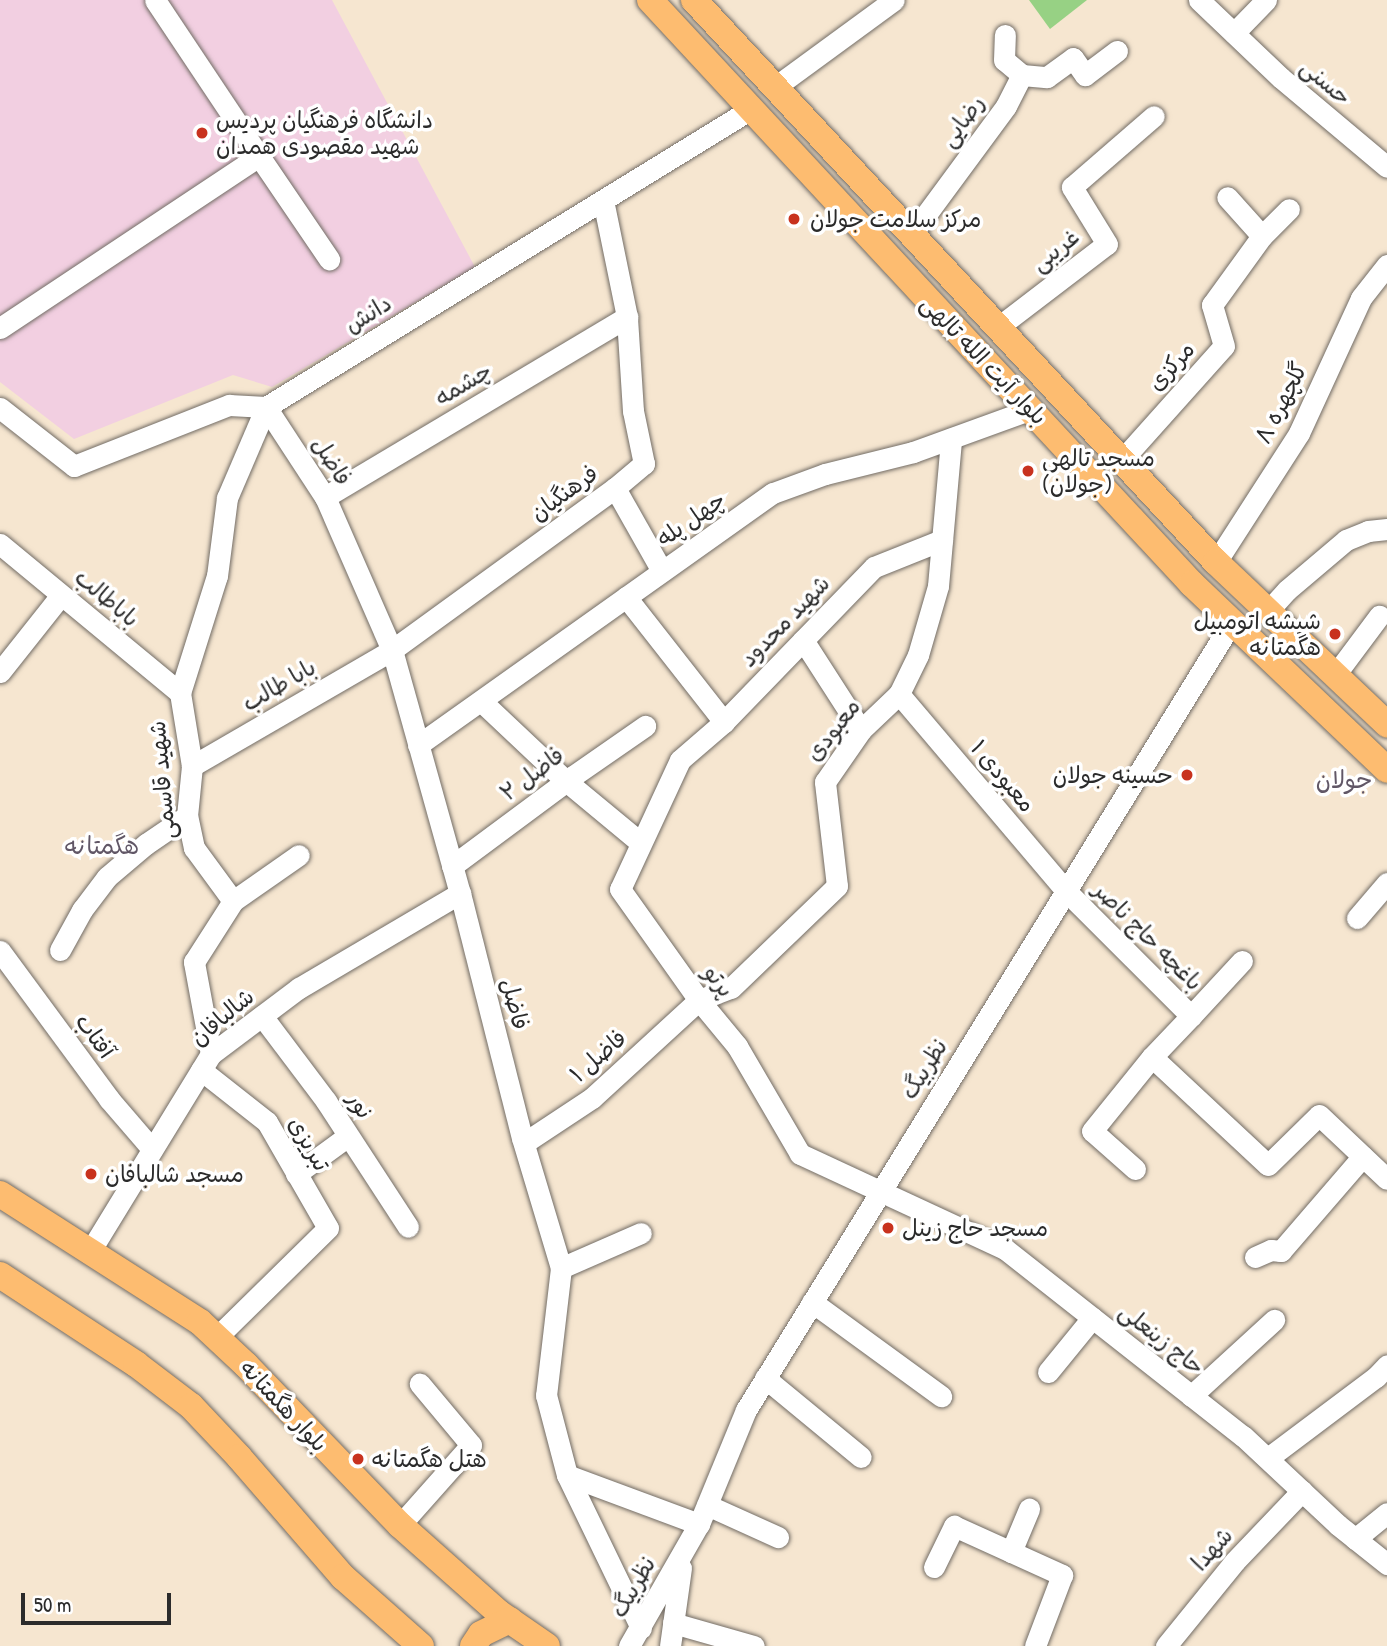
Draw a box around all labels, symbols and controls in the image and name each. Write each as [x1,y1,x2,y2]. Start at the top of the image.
street label: حسنی [1295,53,1357,111]
street label: رضایی [934,90,990,152]
place label: دانشگاه فرهنگیان پردیس شهید مقصودی همدان [216,106,433,160]
marker: دانشگاه فرهنگیان پردیس شهید مقصودی همدان [194,125,210,141]
place label: مرکز سلامت جولان [810,205,981,233]
marker: مرکز سلامت جولان [784,209,804,229]
street label: غریبی [1026,223,1084,277]
street label: دانش [340,289,396,339]
street label: بلوار آیت الله تالهی [915,289,1053,431]
street label: مرکزی [1142,336,1200,396]
street label: چشمه [429,356,497,412]
street label: گلچهره ۸ [1249,358,1313,448]
street label: فاضل [307,432,357,490]
place label: مسجد تالهی (جولان) [1042,444,1155,498]
street label: فرهنگیان [525,459,603,527]
marker: مسجد تالهی (جولان) [1020,463,1036,479]
street label: چهل پله [651,486,731,552]
street label: باباطالب [69,563,145,633]
street label: شهید محدود [735,569,835,673]
place label: شیشه اتومبیل هگمتانه [1194,607,1321,661]
marker: شیشه اتومبیل هگمتانه [1327,626,1343,642]
street label: بابا طالب [237,653,321,717]
street label: معبودی [800,693,866,767]
street label: شهید قاسمی [143,720,181,840]
street label: معبودی ۱ [965,734,1041,818]
street label: فاضل ۲ [495,741,569,807]
place label: حسینه جولان [1053,761,1173,789]
district label: جولان [1316,766,1372,794]
marker: حسینه جولان [1179,767,1195,783]
district label: هگمتانه [65,832,139,860]
street label: باغچه حاج ناصر [1088,876,1208,996]
street label: پرتو [698,959,740,1003]
street label: فاضل [495,975,535,1033]
street label: شالبافان [185,982,259,1052]
street label: آفتاب [70,1008,120,1064]
street label: فاضل ۱ [564,1024,632,1088]
street label: نظربیگ [895,1034,953,1104]
street label: نور [341,1086,379,1124]
street label: تبریزی [282,1112,336,1176]
place label: مسجد شالبافان [105,1160,244,1188]
marker: مسجد شالبافان [83,1166,99,1182]
place label: مسجد حاج زینل [902,1214,1048,1242]
marker: مسجد حاج زینل [880,1220,896,1236]
street label: حاج زینعلی [1114,1297,1210,1381]
street label: بلوار هگمتانه [235,1354,333,1458]
place label: هتل هگمتانه [372,1445,487,1473]
marker: هتل هگمتانه [350,1451,366,1467]
street label: شهدا [1186,1522,1238,1576]
street label: نظربیگ [605,1552,661,1622]
scale bar [24,1580,175,1624]
text: 50 m [34,1590,71,1619]

